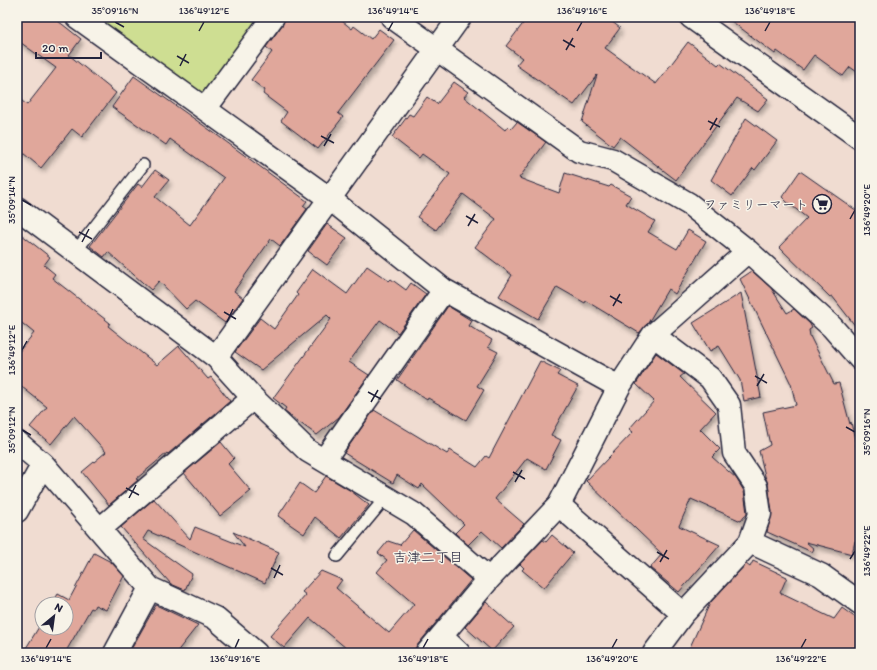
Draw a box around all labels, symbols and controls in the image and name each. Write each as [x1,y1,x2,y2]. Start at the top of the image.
text: 35°09'16"N [91,4,139,17]
text: 136°49'12"E [179,4,230,17]
text: 136°49'14"E [367,4,419,17]
text: 136°49'16"E [557,4,608,17]
text: 136°49'18"E [745,4,796,17]
scale bar [36,34,101,60]
text: 20 m [42,41,69,55]
text: 35°09'14"N [5,176,18,224]
text: 136°49'20"E [860,184,873,236]
supermarket icon: ファミリーマート [811,193,833,215]
place label: ファミリーマート [704,197,808,212]
text: 136°49'12"E [5,324,18,375]
text: 35°09'12"N [5,406,18,454]
text: 35°09'16"N [860,408,873,456]
text: 136°49'22"E [860,525,873,577]
district label: 吉津二丁目 [393,549,463,566]
north arrow [34,596,74,636]
text: N [52,600,65,615]
text: 136°49'14"E [20,652,72,665]
text: 136°49'16"E [210,652,261,665]
text: 136°49'18"E [398,652,449,665]
text: 136°49'20"E [586,652,638,665]
text: 136°49'22"E [775,652,827,665]

